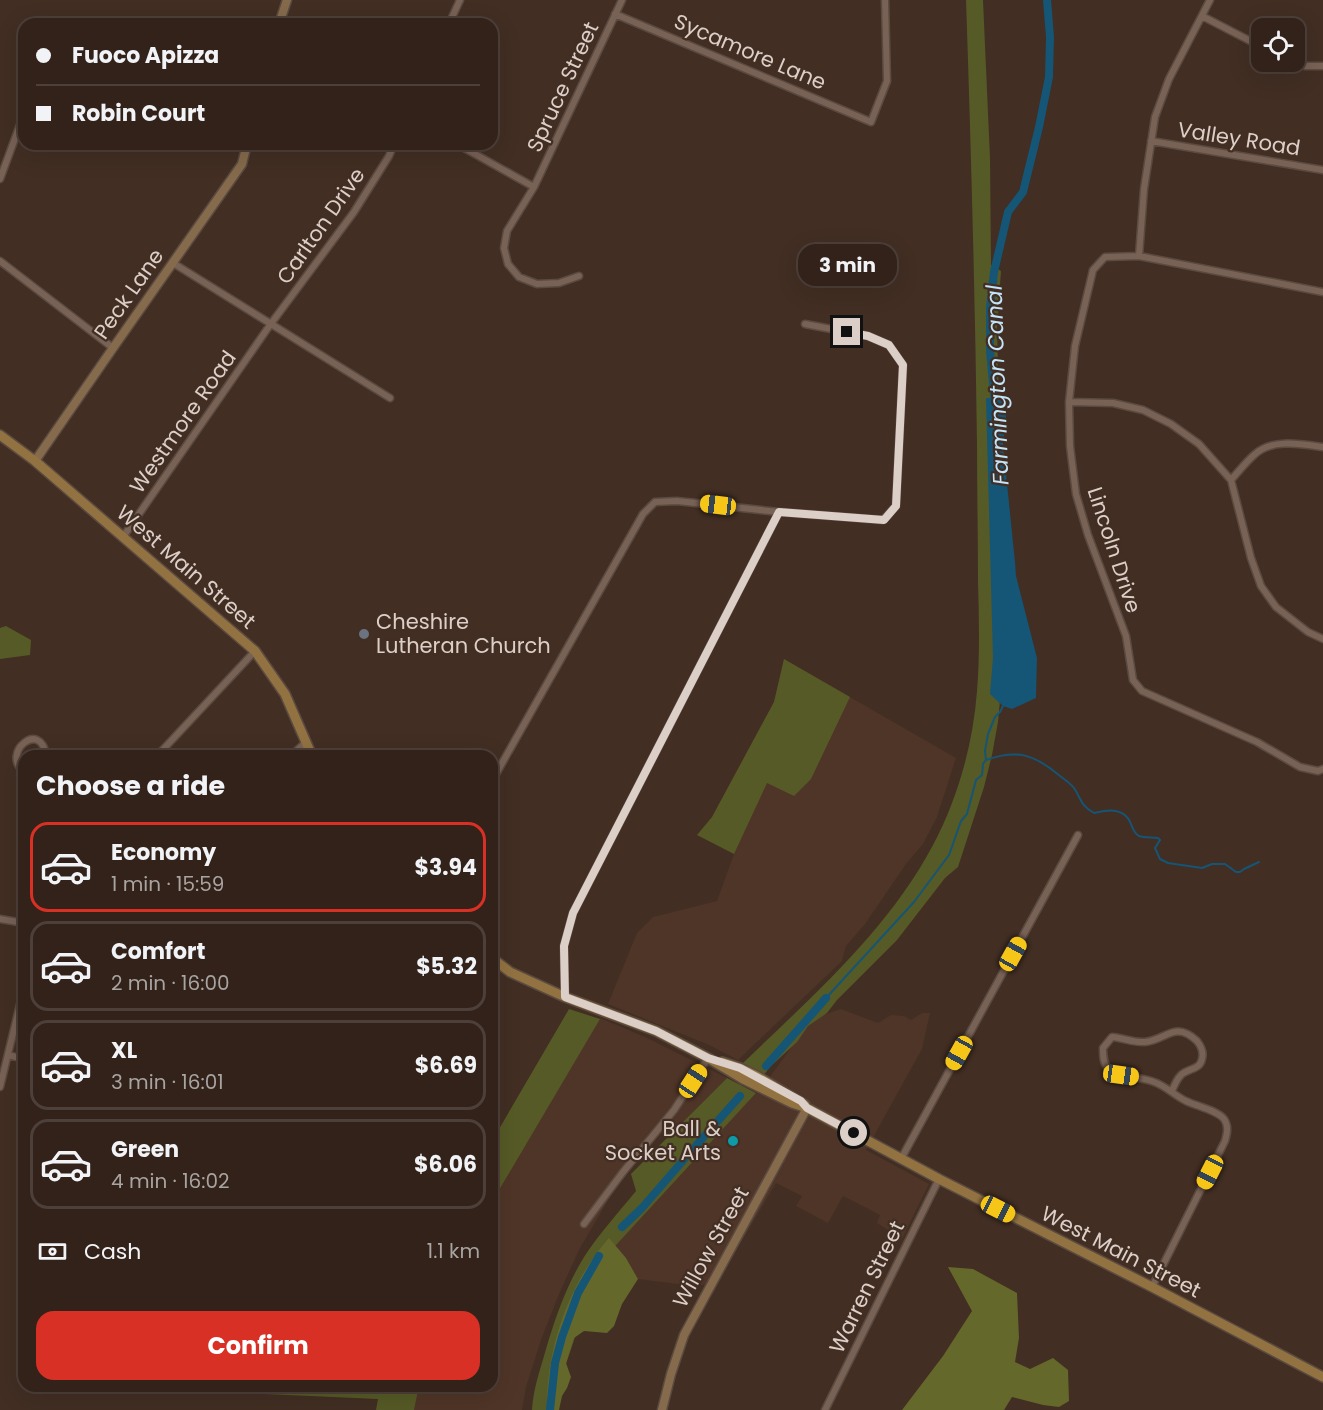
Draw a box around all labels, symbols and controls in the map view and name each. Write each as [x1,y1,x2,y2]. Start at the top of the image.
street label: Sycamore Lane [670,6,831,97]
street label: Spruce Street [520,17,605,157]
map controls [1251,18,1305,72]
button: locate [1251,18,1305,72]
text: Fuoco Apizza [72,40,219,71]
text: Robin Court [72,98,205,129]
street label: Valley Road [1176,115,1302,163]
street label: Carlton Drive [270,162,372,290]
street label: Peck Lane [87,243,170,345]
callout: 3 min [798,245,896,287]
text: 3 min [819,251,876,279]
water label: Farmington Canal [978,284,1016,486]
route end [833,318,860,345]
street label: Westmore Road [122,344,243,499]
street label: Lincoln Drive [1080,483,1148,616]
car [699,494,737,516]
street label: West Main Street [111,498,262,635]
place label: Cheshire Lutheran Church [376,607,551,660]
marker: Cheshire Lutheran Church [357,627,371,641]
text: Choose a ride [36,767,225,804]
text: Economy [111,837,216,868]
icon: car [39,840,93,894]
text: $3.94 [415,852,477,883]
text: 1 min · 15:59 [111,870,224,898]
car [996,934,1030,974]
text: Comfort [111,936,205,967]
icon: car [39,939,93,993]
text: $5.32 [416,951,477,982]
text: 2 min · 16:00 [111,969,230,997]
car [942,1033,976,1073]
text: XL [111,1035,137,1066]
icon: car [39,1038,93,1092]
text: $6.69 [415,1050,477,1081]
car [676,1061,710,1101]
car [1102,1064,1140,1086]
text: 3 min · 16:01 [111,1068,224,1096]
place label: Ball & Socket Arts [605,1114,721,1167]
route start [840,1119,867,1146]
text: Green [111,1134,179,1165]
marker: Ball & Socket Arts [726,1134,740,1148]
icon: car [39,1137,93,1191]
text: $6.06 [414,1149,477,1180]
car [1194,1152,1226,1192]
text: 4 min · 16:02 [111,1167,230,1195]
street label: Willow Street [665,1181,756,1312]
car [978,1193,1018,1225]
street label: West Main Street [1036,1199,1206,1304]
street label: Warren Street [822,1216,911,1358]
icon: cash [36,1235,69,1268]
text: Cash [84,1236,141,1267]
text: 1.1 km [427,1237,480,1265]
button: Confirm [36,1311,480,1380]

